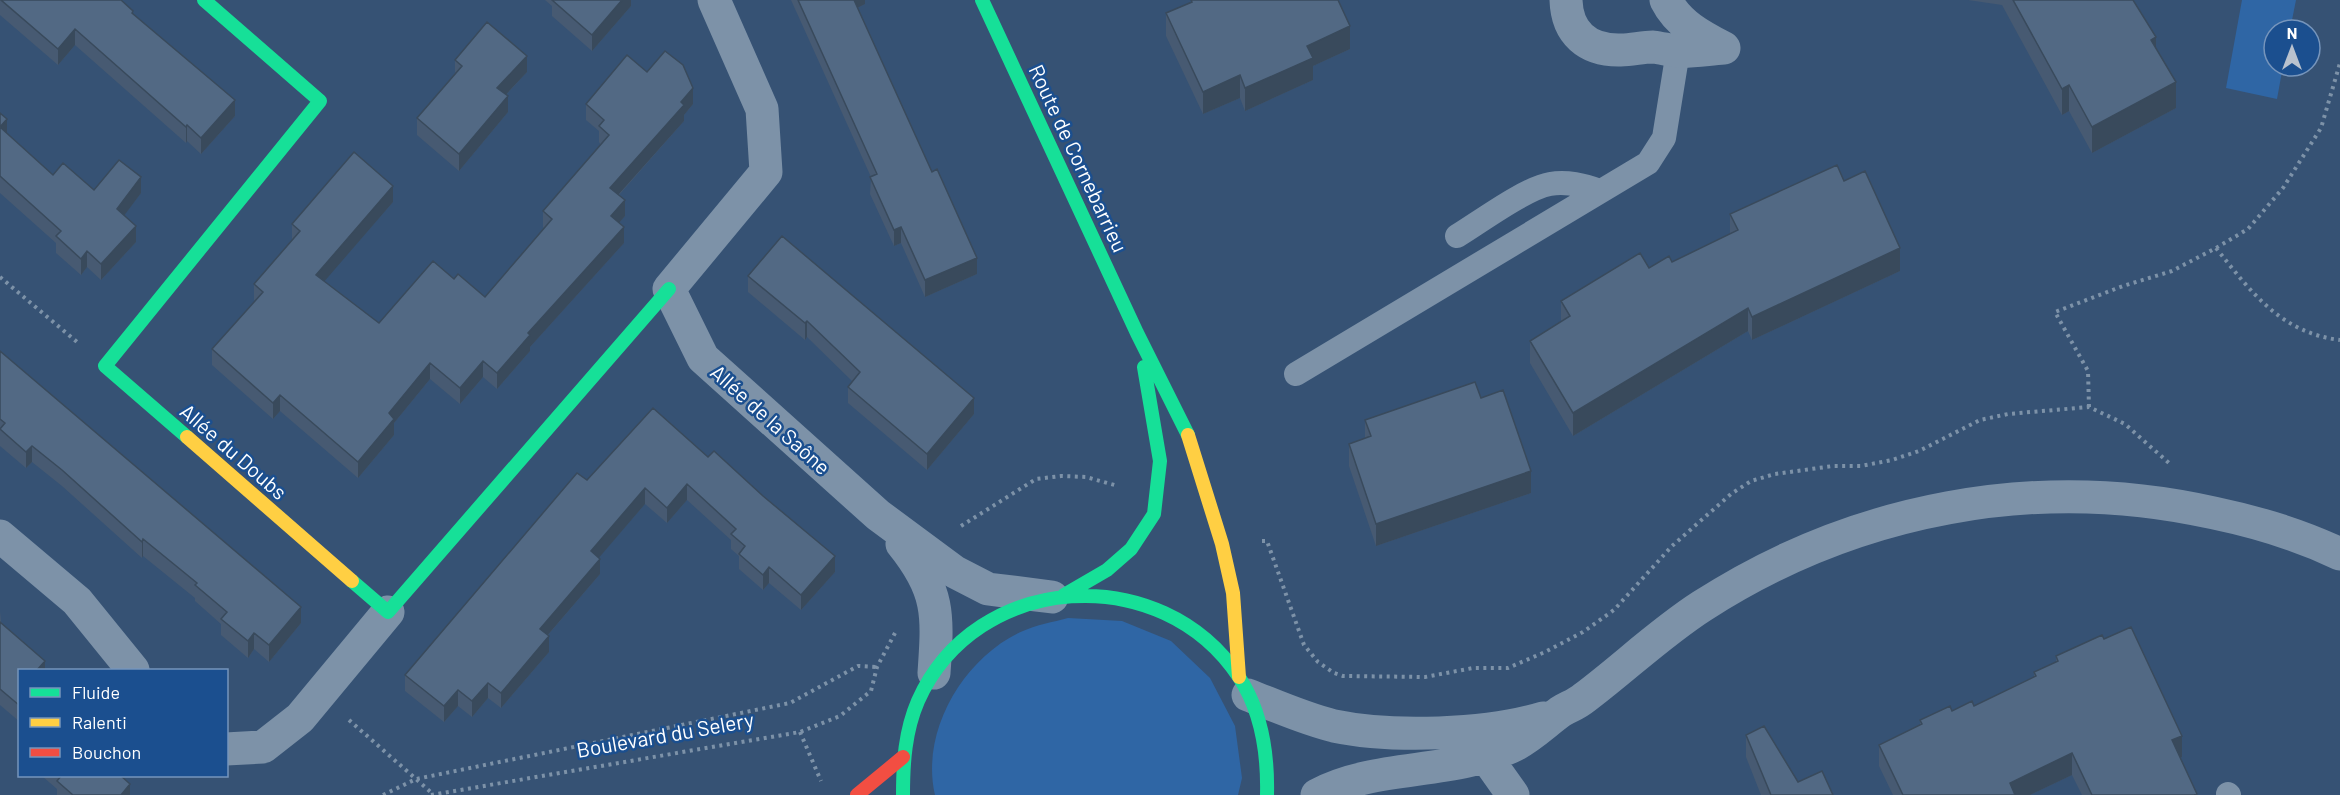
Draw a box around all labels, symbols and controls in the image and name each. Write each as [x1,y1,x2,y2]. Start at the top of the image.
north arrow [2262,18,2322,78]
text: N [2287,23,2297,42]
street label: Route de Cornebarrieu [1024,60,1134,256]
street label: Allée de la Saône [706,359,836,479]
street label: Allée du Doubs [176,398,292,504]
legend [18,669,228,777]
text: Fluide [72,681,120,703]
street label: Boulevard du Selery [574,706,756,762]
text: Ralenti [72,711,127,733]
text: Bouchon [72,741,141,763]

